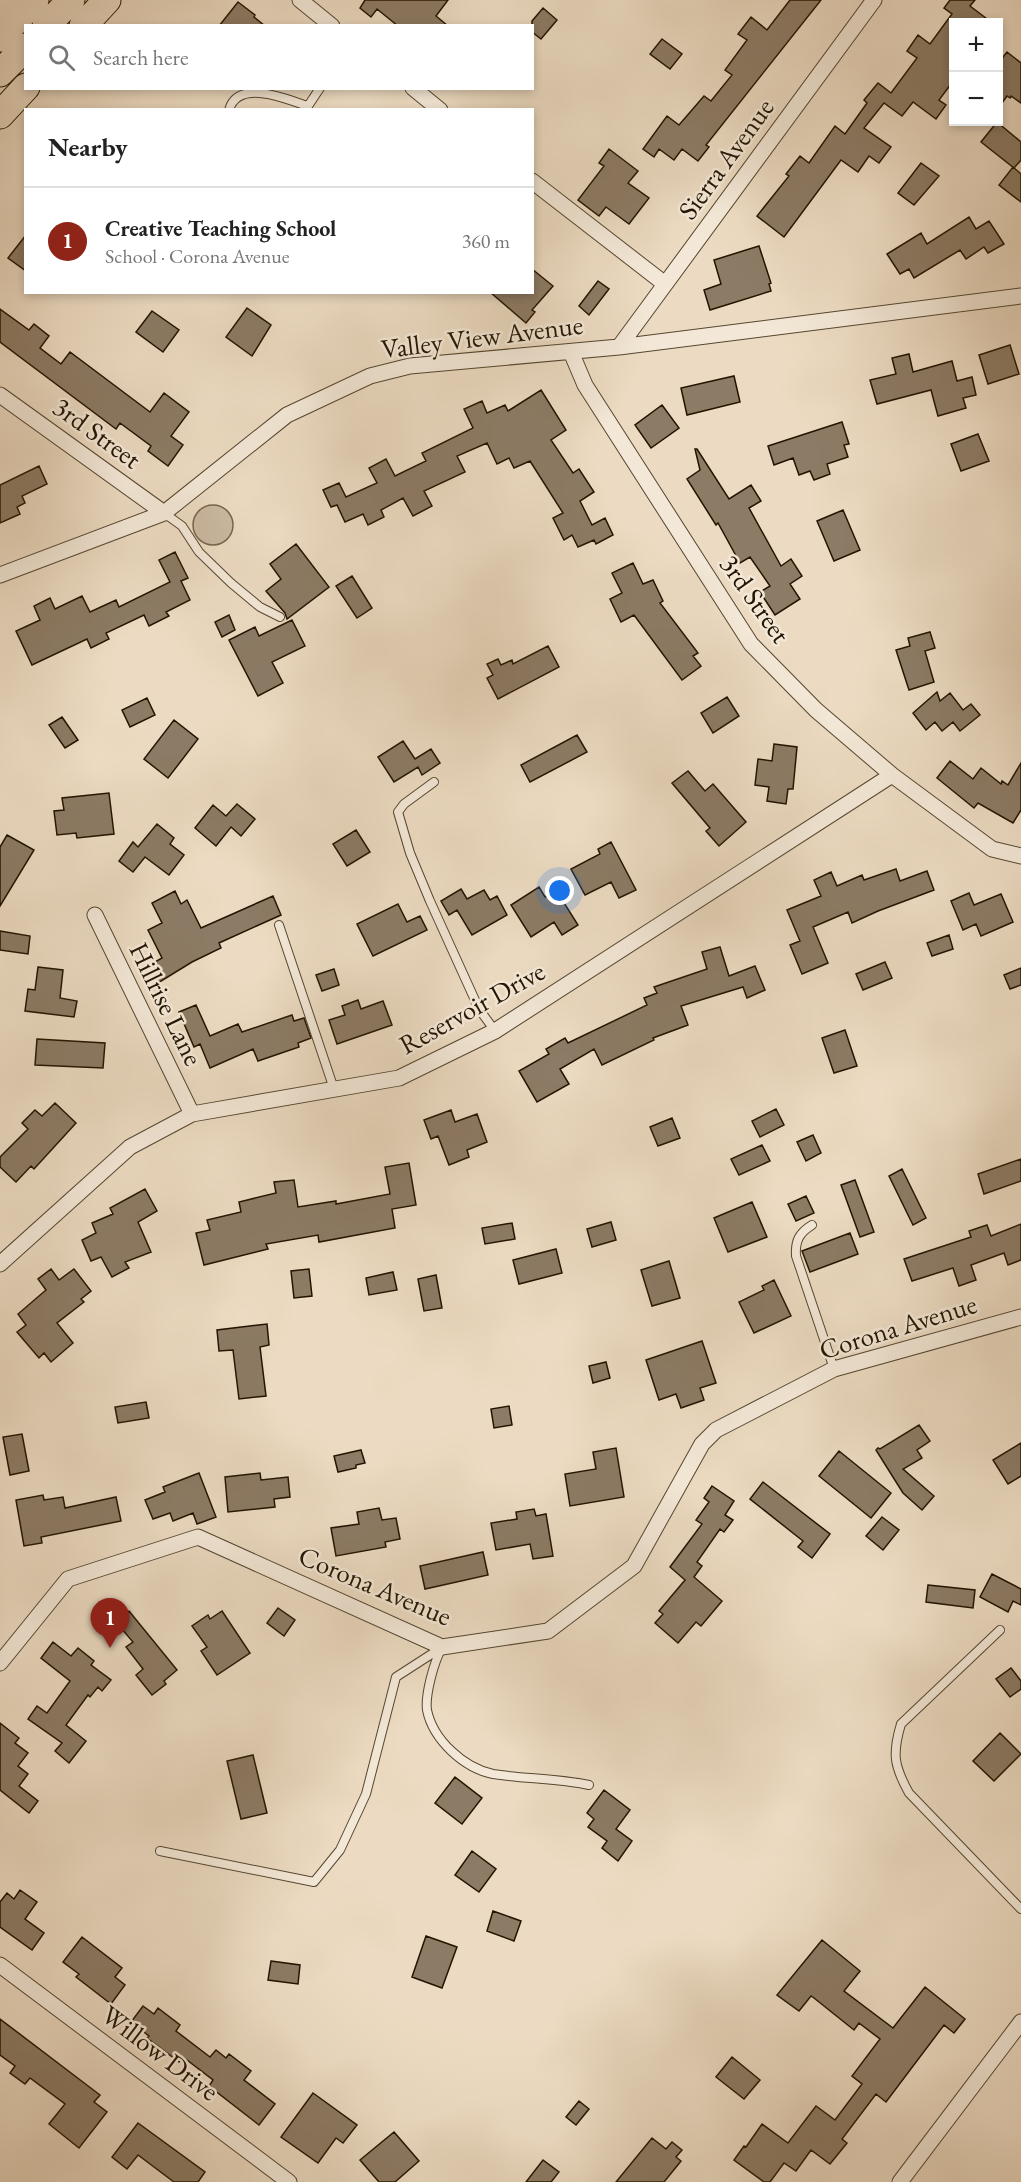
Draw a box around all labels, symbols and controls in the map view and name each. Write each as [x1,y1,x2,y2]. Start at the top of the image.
map controls [949,18,1003,126]
button: + [949,18,1003,72]
search box [24,24,534,90]
icon: search [45,41,78,74]
text: Search here [93,43,188,72]
button: − [949,72,1003,126]
street label: Sierra Avenue [670,91,781,226]
text: Nearby [48,130,128,164]
text: Creative Teaching School [105,214,336,243]
text: 1 [62,228,73,254]
text: 360 m [462,228,510,254]
text: School · Corona Avenue [105,243,290,269]
street label: Valley View Avenue [379,307,585,366]
street label: 3rd Street [46,389,149,477]
street label: 3rd Street [712,548,799,650]
your location [545,876,574,905]
street label: Hillrise Lane [122,936,211,1071]
street label: Reservoir Drive [393,953,551,1062]
street label: Corona Avenue [815,1286,981,1367]
street label: Corona Avenue [293,1538,457,1633]
pin: 1 [90,1598,130,1648]
street label: Willow Drive [95,1997,226,2108]

